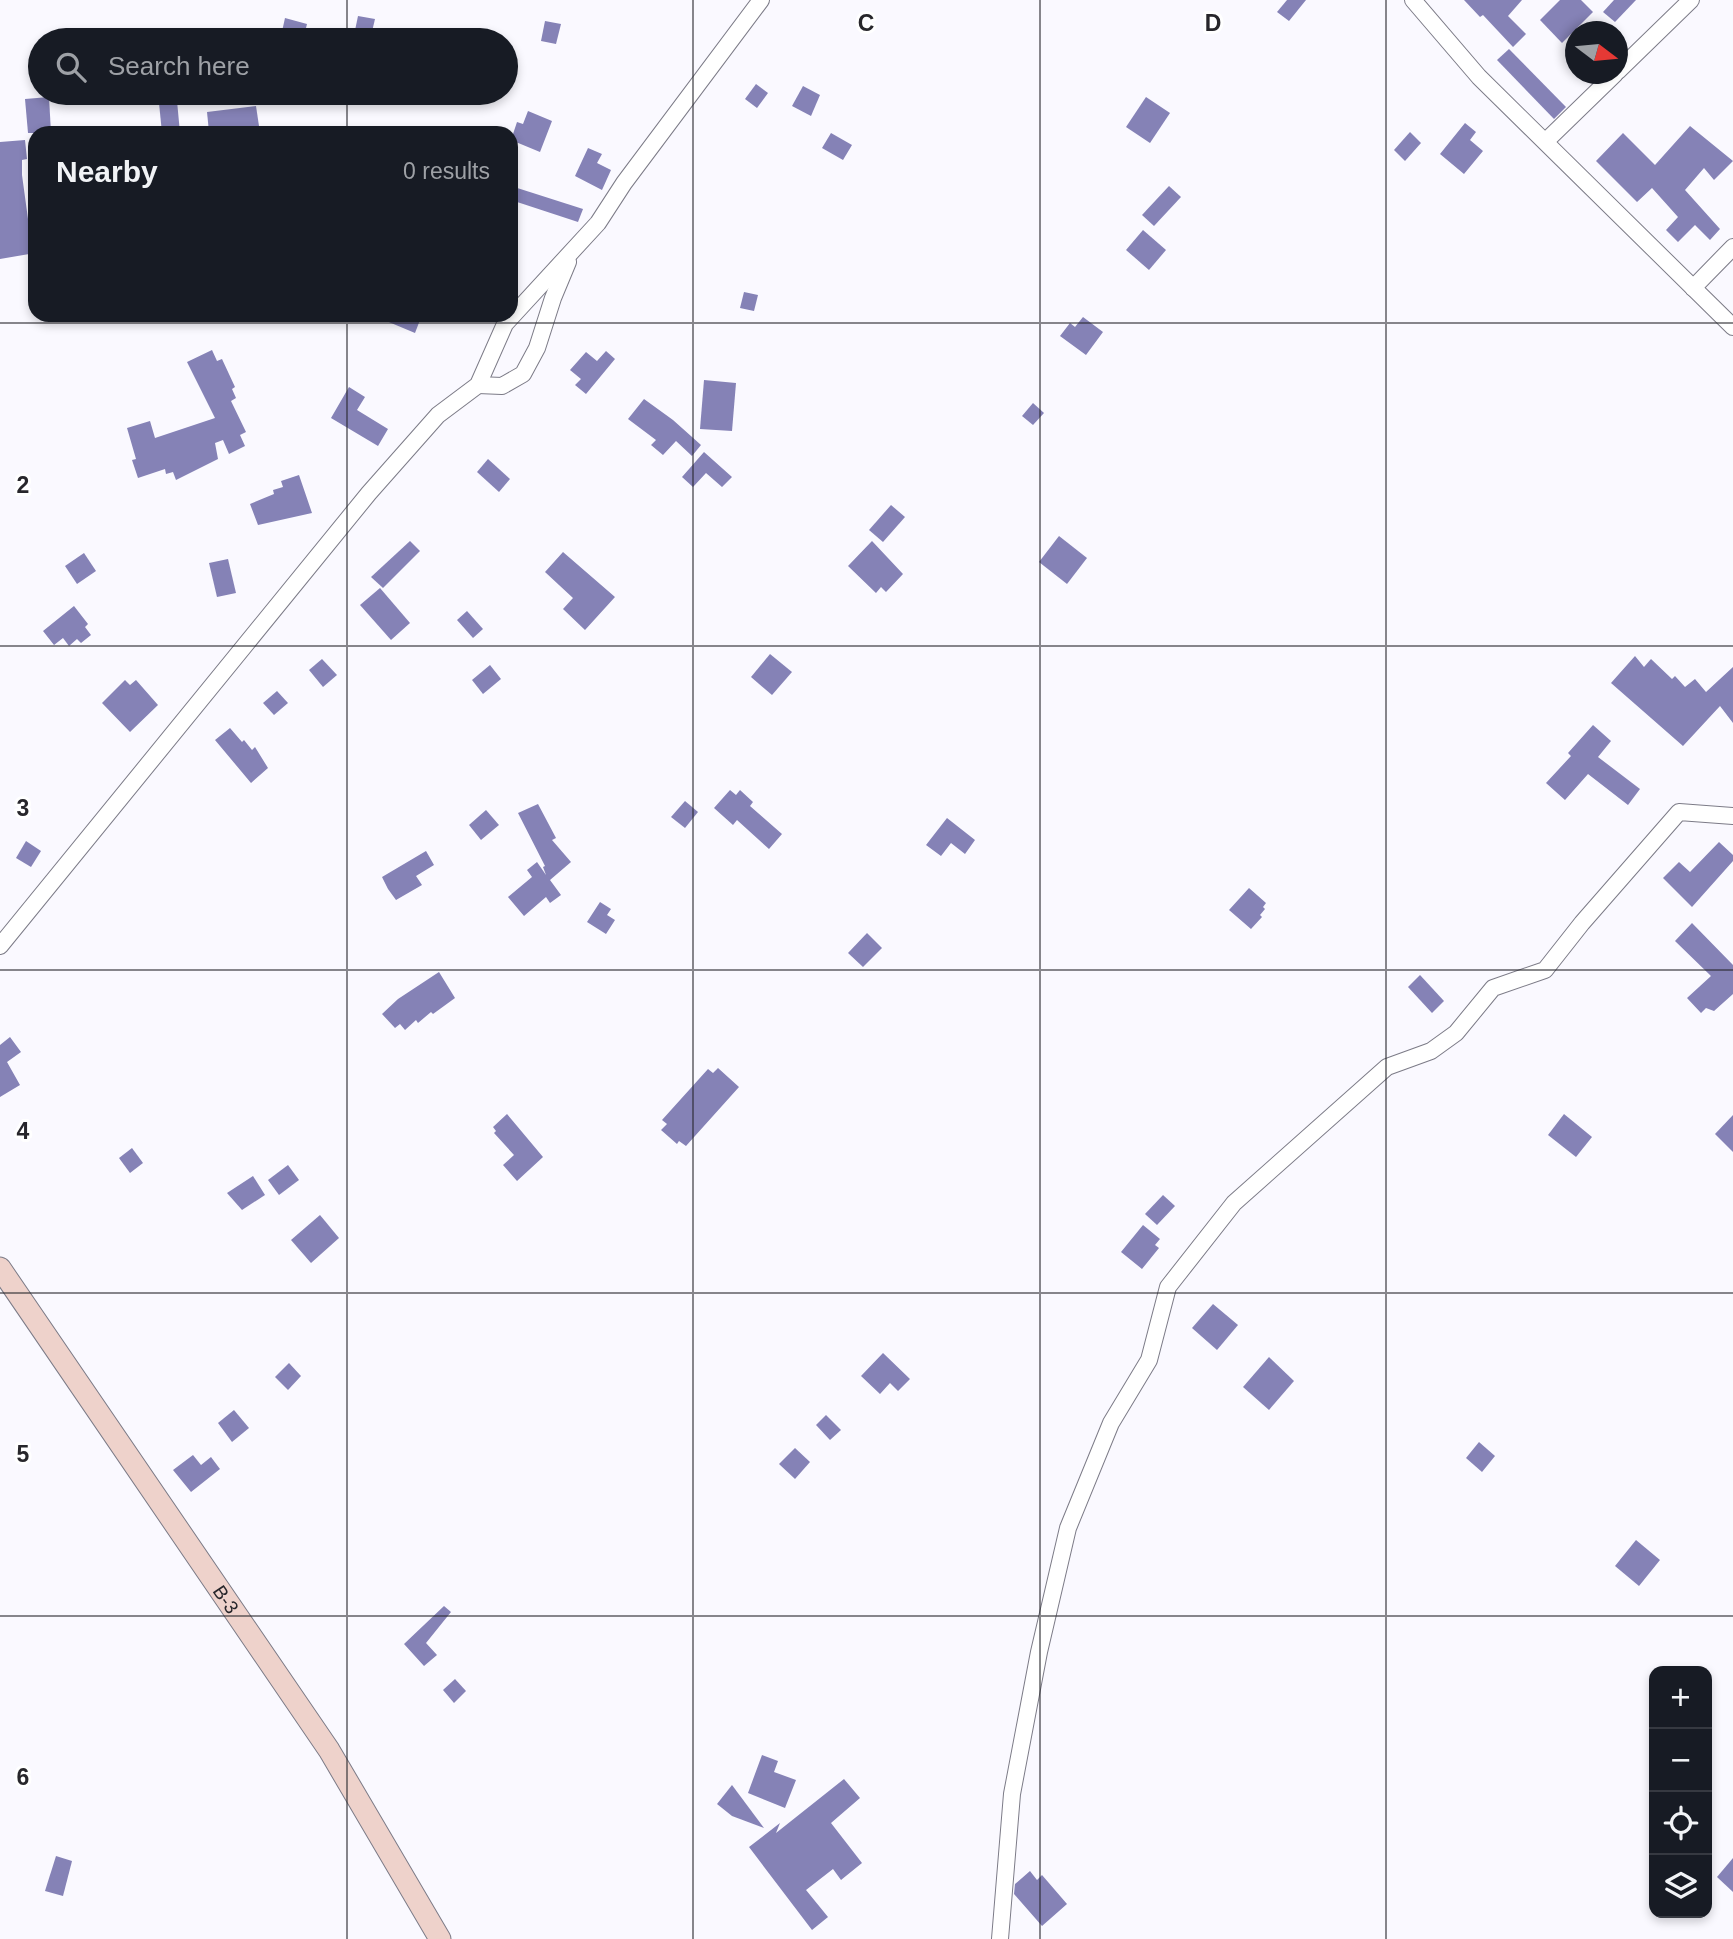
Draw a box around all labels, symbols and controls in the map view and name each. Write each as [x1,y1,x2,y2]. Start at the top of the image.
text: C [858,10,874,36]
text: D [1205,10,1221,36]
north arrow [1565,21,1628,84]
search box [28,28,518,105]
icon: search [52,48,90,86]
text: Search here [108,51,250,81]
text: Nearby [56,155,158,188]
text: 0 results [403,158,490,184]
text: 2 [17,472,29,498]
text: 3 [17,795,29,821]
text: 4 [17,1118,30,1144]
text: 5 [17,1441,30,1467]
street label: B-3 [209,1581,243,1617]
map controls [1649,1666,1712,1918]
button: + [1649,1666,1712,1729]
button: − [1649,1729,1712,1792]
text: 6 [17,1764,29,1790]
button: locate [1649,1792,1712,1855]
button: layers [1649,1855,1712,1918]

